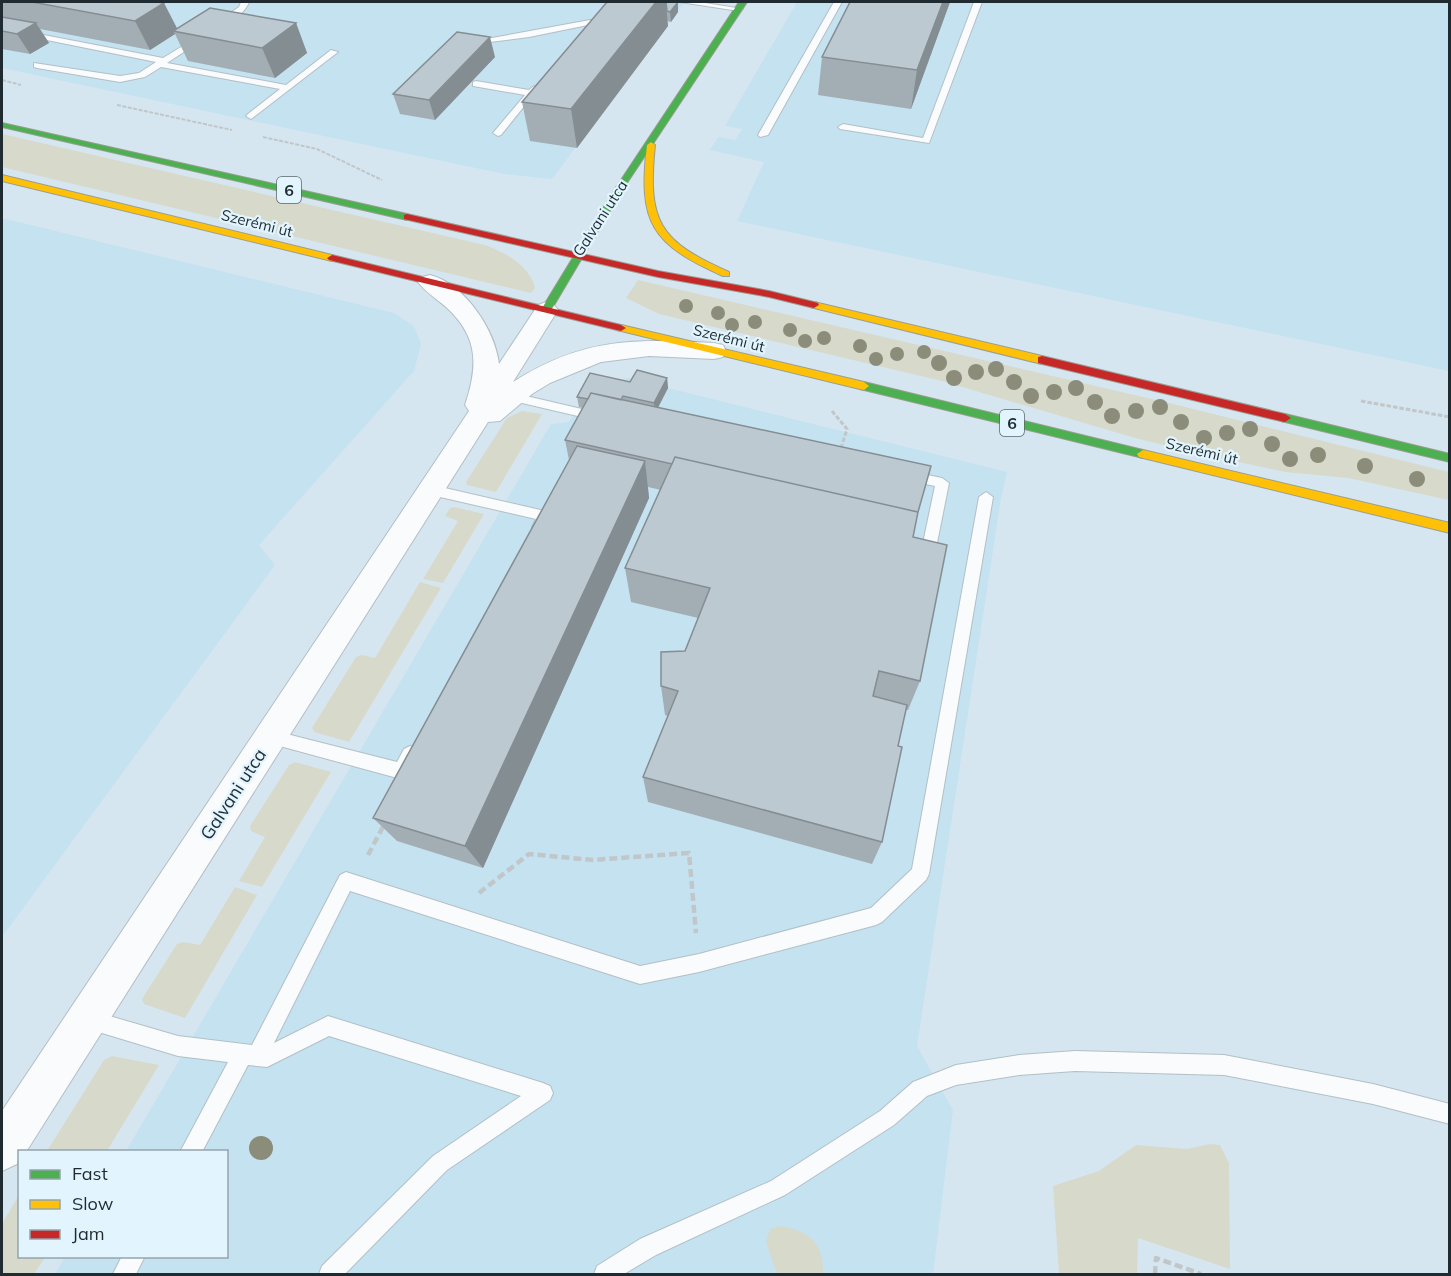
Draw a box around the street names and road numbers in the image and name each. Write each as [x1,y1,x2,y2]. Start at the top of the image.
street label: Galvani utca [568,176,632,260]
road number: 6 [277,177,301,203]
street label: Szerémi út [219,205,295,241]
street label: Szerémi út [691,320,767,356]
road number: 6 [1000,410,1024,436]
street label: Szerémi út [1164,434,1240,468]
street label: Galvani utca [195,744,271,844]

